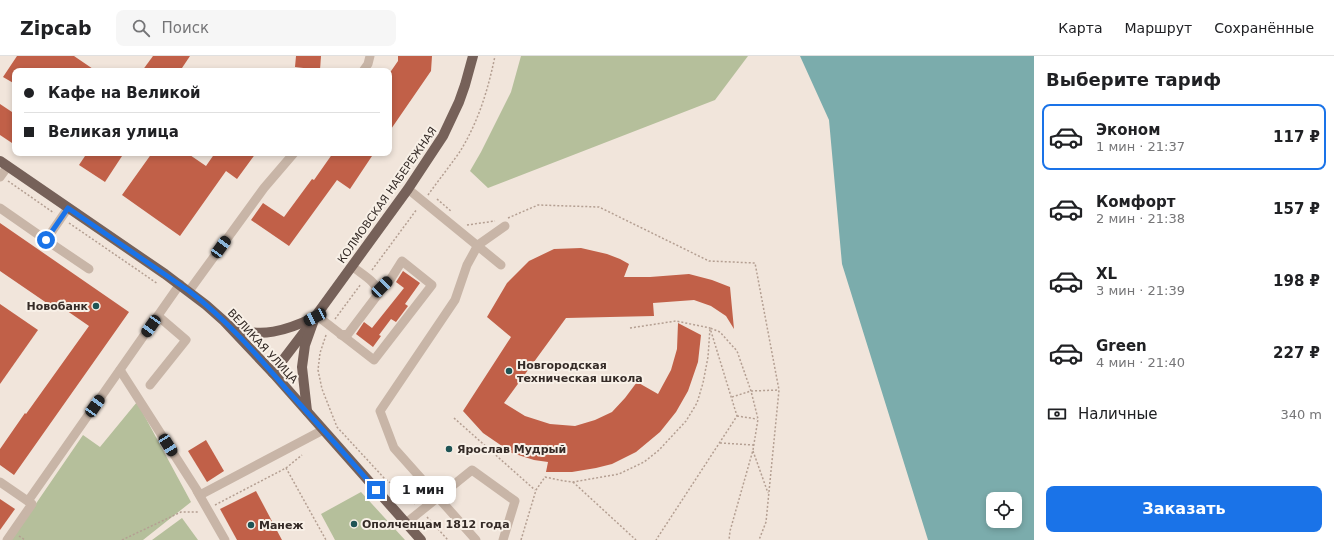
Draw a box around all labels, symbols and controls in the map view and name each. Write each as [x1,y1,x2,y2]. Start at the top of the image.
search box [116,10,396,46]
text: Zipcab [20,17,92,39]
icon: search [130,17,152,39]
text: Поиск [162,19,209,37]
text: Карта [1058,20,1102,36]
text: Маршрут [1124,20,1192,36]
text: Сохранённые [1214,20,1314,36]
text: Выберите тариф [1046,69,1221,90]
text: Кафе на Великой [48,84,200,102]
icon: car [1048,119,1084,155]
text: Эконом [1096,121,1160,139]
text: Великая улица [48,123,179,141]
street label: КОЛМОВСКАЯ НАБЕРЕЖНАЯ [335,124,440,266]
text: 117 ₽ [1273,128,1320,146]
text: 1 мин · 21:37 [1096,139,1185,154]
icon: car [1048,191,1084,227]
text: Комфорт [1096,193,1175,211]
text: 157 ₽ [1273,200,1320,218]
text: 2 мин · 21:38 [1096,211,1185,226]
route start [37,231,55,249]
car [209,234,233,260]
icon: car [1048,263,1084,299]
text: XL [1096,265,1117,283]
text: 198 ₽ [1273,272,1320,290]
car [369,274,395,300]
text: 3 мин · 21:39 [1096,283,1185,298]
place label: Новобанк [27,300,89,313]
marker: Новобанк [91,301,101,311]
car [302,306,328,328]
street label: ВЕЛИКАЯ УЛИЦА [225,307,301,386]
car [139,313,163,339]
icon: car [1048,335,1084,371]
text: Green [1096,337,1147,355]
text: 227 ₽ [1273,344,1320,362]
text: 4 мин · 21:40 [1096,355,1185,370]
place label: Новгородская техническая школа [517,359,643,385]
marker: Новгородская техническая школа [504,366,514,376]
car [83,393,107,419]
icon: cash [1046,403,1068,425]
text: Наличные [1078,405,1158,423]
text: 340 m [1280,407,1322,422]
car [157,432,179,458]
place label: Ярослав Мудрый [457,443,566,456]
marker: Ярослав Мудрый [444,444,454,454]
callout: 1 мин [390,476,456,504]
route end [367,481,385,499]
text: 1 мин [402,482,444,497]
button: Заказать [1046,486,1322,532]
map controls [986,492,1022,528]
button: locate [986,492,1022,528]
place label: Ополченцам 1812 года [362,518,510,531]
place label: Манеж [259,519,303,532]
marker: Ополченцам 1812 года [349,519,359,529]
marker: Манеж [246,520,256,530]

